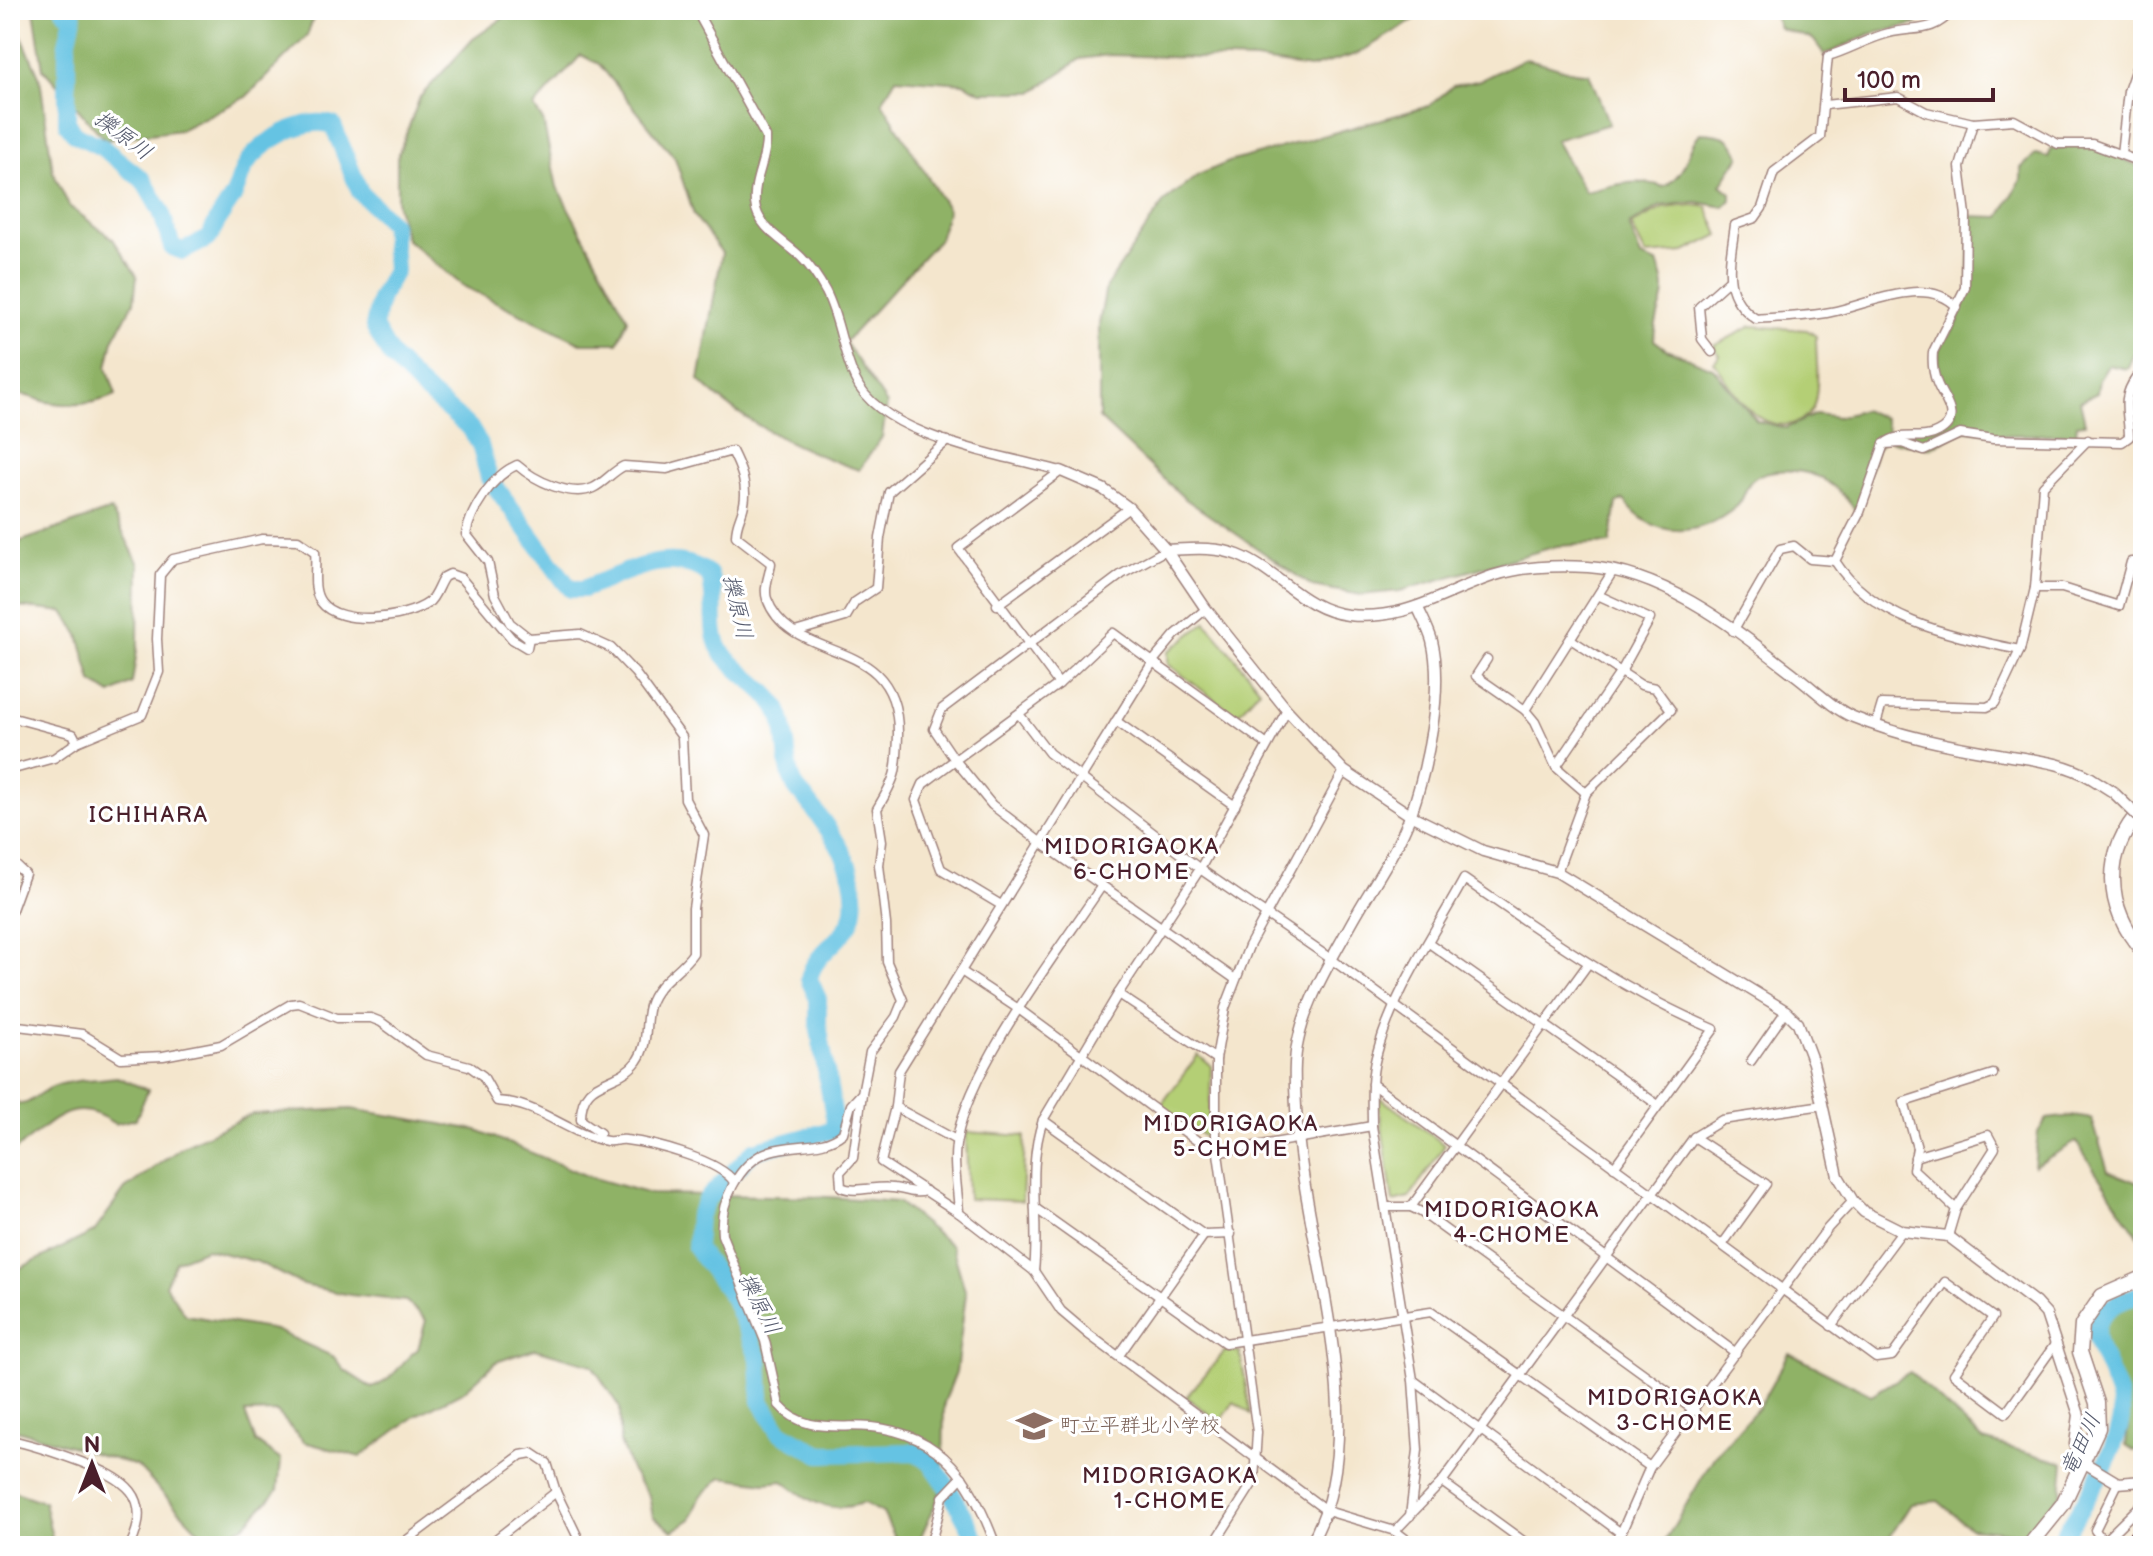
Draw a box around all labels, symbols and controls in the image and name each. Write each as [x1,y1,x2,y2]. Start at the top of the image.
scale bar [1845,52,1993,102]
text: 100 m [1857,66,1921,95]
water label: 擽原川 [89,105,157,167]
water label: 擽原川 [716,572,758,642]
district label: ICHIHARA [89,802,209,829]
district label: MIDORIGAOKA 6-CHOME [1044,834,1220,886]
district label: MIDORIGAOKA 5-CHOME [1143,1111,1319,1163]
district label: MIDORIGAOKA 4-CHOME [1424,1197,1600,1249]
water label: 擽原川 [732,1268,786,1340]
district label: MIDORIGAOKA 3-CHOME [1587,1385,1763,1437]
school or university icon: 町立平群北小学校 [1015,1407,1053,1445]
water label: 竜田川 [2055,1409,2107,1481]
place label: 町立平群北小学校 [1060,1414,1220,1438]
north arrow [52,1424,132,1504]
text: N [84,1432,100,1459]
district label: MIDORIGAOKA 1-CHOME [1082,1463,1258,1515]

